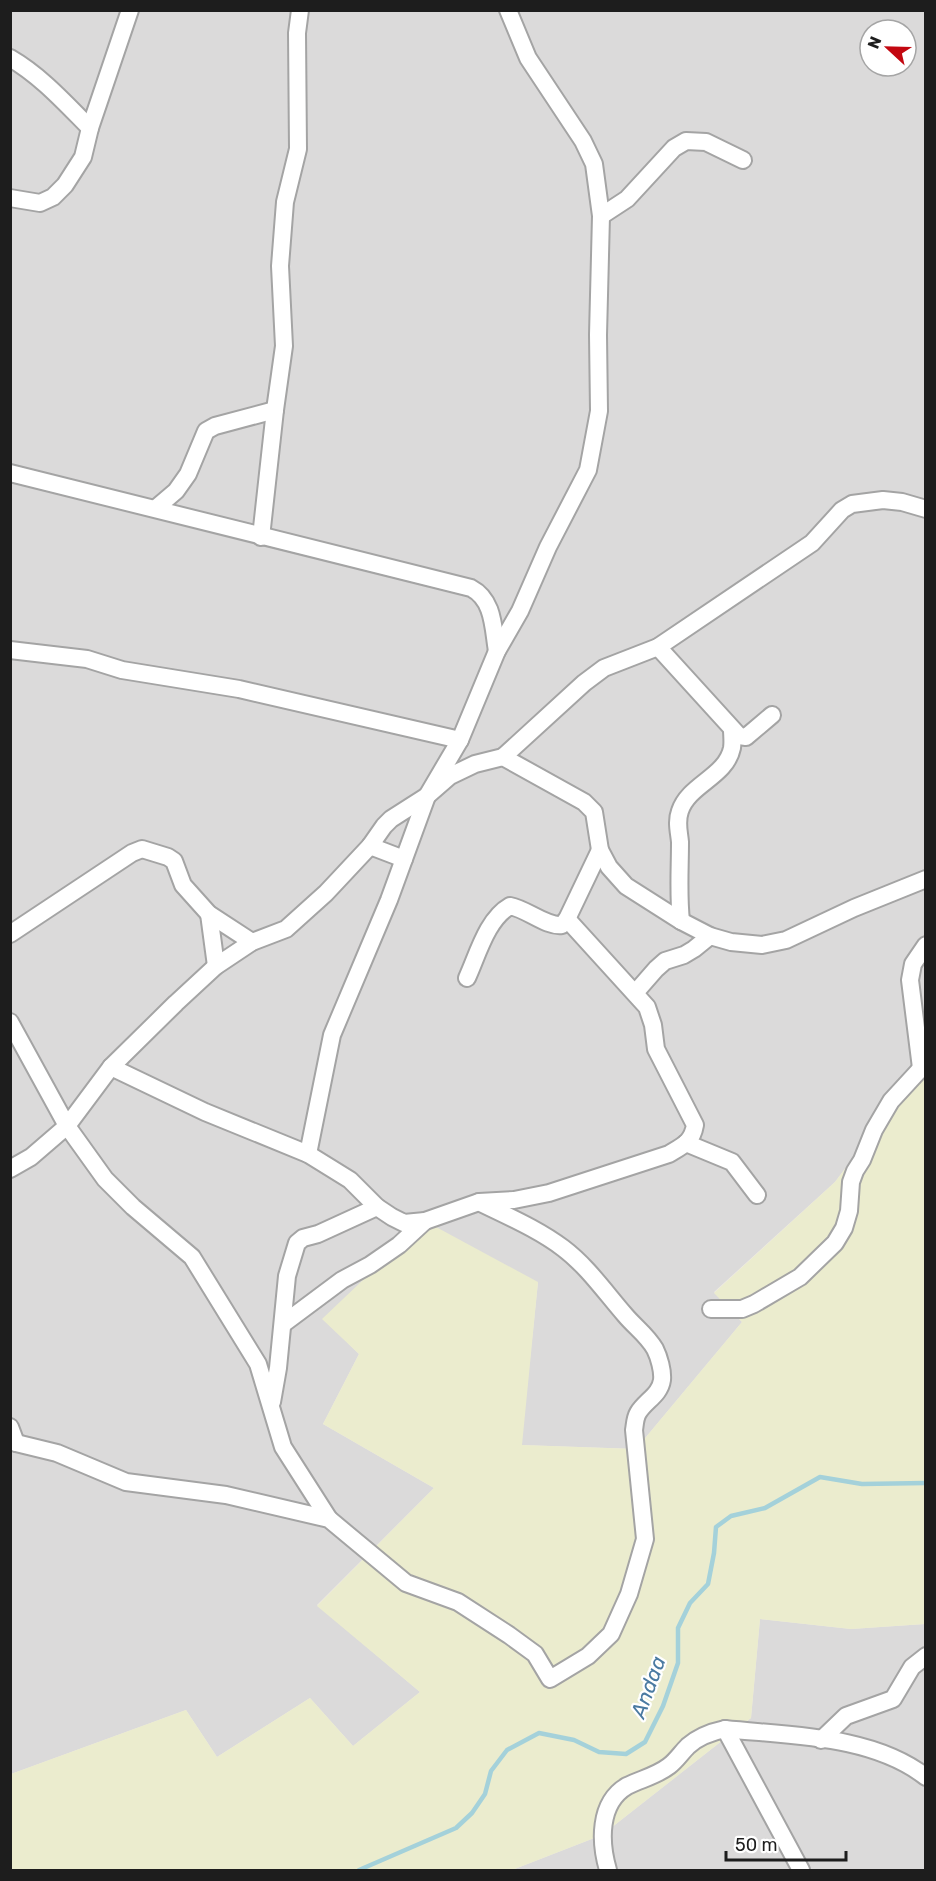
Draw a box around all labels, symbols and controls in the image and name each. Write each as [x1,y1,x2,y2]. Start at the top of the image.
north arrow [858,18,918,78]
text: N [864,34,886,51]
water label: Andaa [625,1653,671,1722]
scale bar [726,1824,846,1862]
text: 50 m [735,1834,778,1856]

